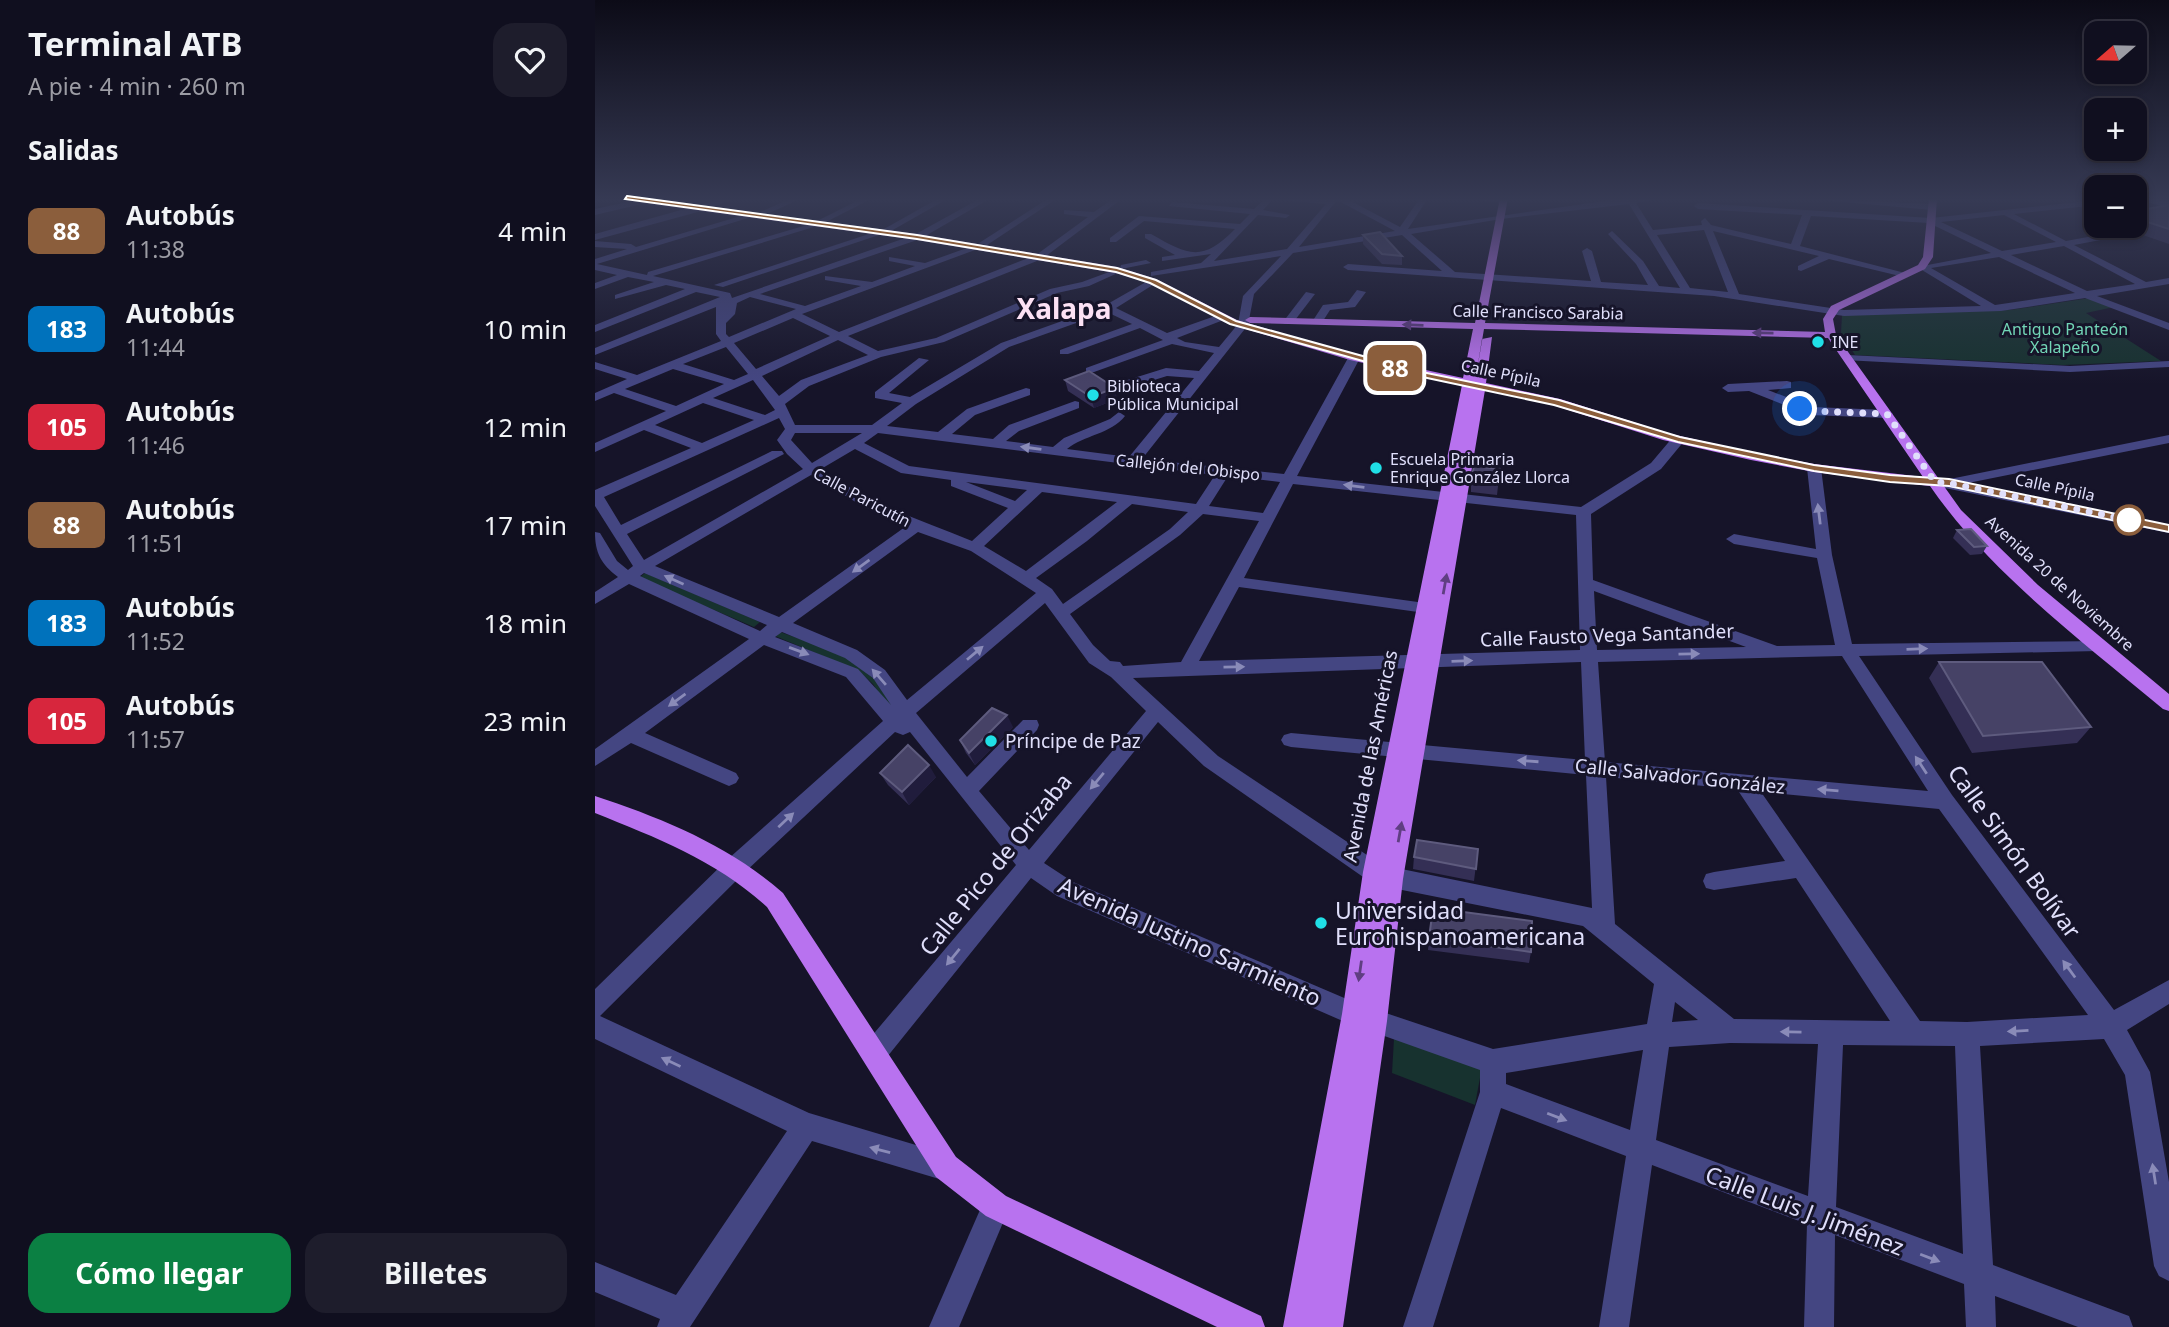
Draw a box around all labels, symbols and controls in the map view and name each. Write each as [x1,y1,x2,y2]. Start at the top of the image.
text: Terminal ATB [28,21,242,66]
north arrow [2084,21,2147,84]
map controls [2084,21,2147,238]
button: heart [493,23,567,97]
text: A pie · 4 min · 260 m [28,70,246,102]
button: + [2084,98,2147,161]
text: Salidas [28,132,118,168]
button: − [2084,175,2147,238]
text: Autobús [126,197,235,233]
text: 4 min [498,213,567,249]
text: 88 [53,214,80,247]
text: 11:38 [126,233,185,265]
district label: Xalapa [1016,289,1112,327]
text: Autobús [126,295,235,331]
street label: Calle Francisco Sarabia [1452,300,1624,324]
text: 10 min [483,311,567,347]
text: 183 [46,312,87,345]
park label: Antiguo Panteón Xalapeño [2002,318,2128,358]
one-way arrow [1402,319,1424,330]
one-way arrow [1752,328,1774,339]
text: 11:44 [126,331,185,363]
place label: INE [1832,331,1858,353]
marker: INE [1810,334,1826,350]
line badge: 88 [1363,345,1427,391]
text: 88 [1381,351,1409,384]
street label: Calle Pípila [1459,354,1543,392]
place label: Biblioteca Pública Municipal [1107,375,1239,415]
marker: Biblioteca Pública Municipal [1085,387,1101,403]
your location [1782,391,1817,426]
text: Autobús [126,393,235,429]
text: 12 min [483,409,567,445]
text: 105 [46,410,87,443]
text: 11:46 [126,429,185,461]
one-way arrow [1020,443,1042,454]
street label: Callejón del Obispo [1115,448,1261,486]
place label: Escuela Primaria Enrique González Llorca [1390,448,1570,488]
marker: Escuela Primaria Enrique González Llorca [1368,460,1384,476]
street label: Calle Paricutín [809,462,915,532]
street label: Calle Pípila [2013,468,2097,506]
one-way arrow [1343,480,1365,491]
text: Autobús [126,491,235,527]
one-way arrow [1814,503,1825,525]
unlabelled marker [2114,505,2144,535]
text: 17 min [483,507,567,543]
text: 88 [53,508,80,541]
street label: Avenida 20 de Noviembre [1981,510,2139,656]
text: 11:51 [126,527,185,559]
one-way arrow [851,559,870,573]
one-way arrow [1440,573,1451,595]
one-way arrow [664,575,685,586]
text: Autobús [126,589,235,625]
text: 18 min [483,605,567,641]
text: 183 [46,606,87,639]
street label: Calle Fausto Vega Santander [1480,618,1735,652]
text: 11:52 [126,625,185,657]
one-way arrow [1906,643,1928,655]
one-way arrow [966,645,984,661]
one-way arrow [788,646,809,657]
street label: Avenida de las Américas [1337,648,1403,864]
one-way arrow [1678,648,1700,660]
one-way arrow [1451,655,1473,666]
one-way arrow [1224,661,1246,672]
one-way arrow [872,668,887,685]
text: Autobús [126,687,235,723]
one-way arrow [668,693,686,707]
text: 23 min [483,703,567,739]
text: 105 [46,704,87,737]
text: 11:57 [126,723,185,755]
place label: Príncipe de Paz [1005,728,1141,754]
marker: Príncipe de Paz [983,733,999,749]
street label: Calle Salvador González [1574,752,1787,800]
one-way arrow [1517,755,1539,766]
one-way arrow [1915,755,1928,775]
street label: Calle Simón Bolívar [1941,758,2089,945]
street label: Calle Pico de Orizaba [911,766,1079,962]
one-way arrow [1090,773,1105,790]
one-way arrow [1817,784,1839,795]
one-way arrow [777,812,795,828]
one-way arrow [1395,821,1406,843]
street label: Avenida Justino Sarmiento [1054,869,1326,1013]
place label: Universidad Eurohispanoamericana [1335,894,1585,952]
marker: Universidad Eurohispanoamericana [1313,915,1329,931]
one-way arrow [945,947,960,965]
one-way arrow [1355,960,1366,982]
one-way arrow [2062,960,2076,978]
one-way arrow [1780,1026,1802,1038]
one-way arrow [2007,1026,2029,1037]
one-way arrow [661,1056,681,1068]
one-way arrow [1547,1111,1568,1122]
one-way arrow [869,1144,891,1155]
street label: Calle Luis J. Jiménez [1701,1157,1909,1263]
one-way arrow [2148,1163,2159,1185]
button: Cómo llegar [28,1233,291,1313]
button: Billetes [305,1233,567,1313]
one-way arrow [1920,1252,1941,1263]

